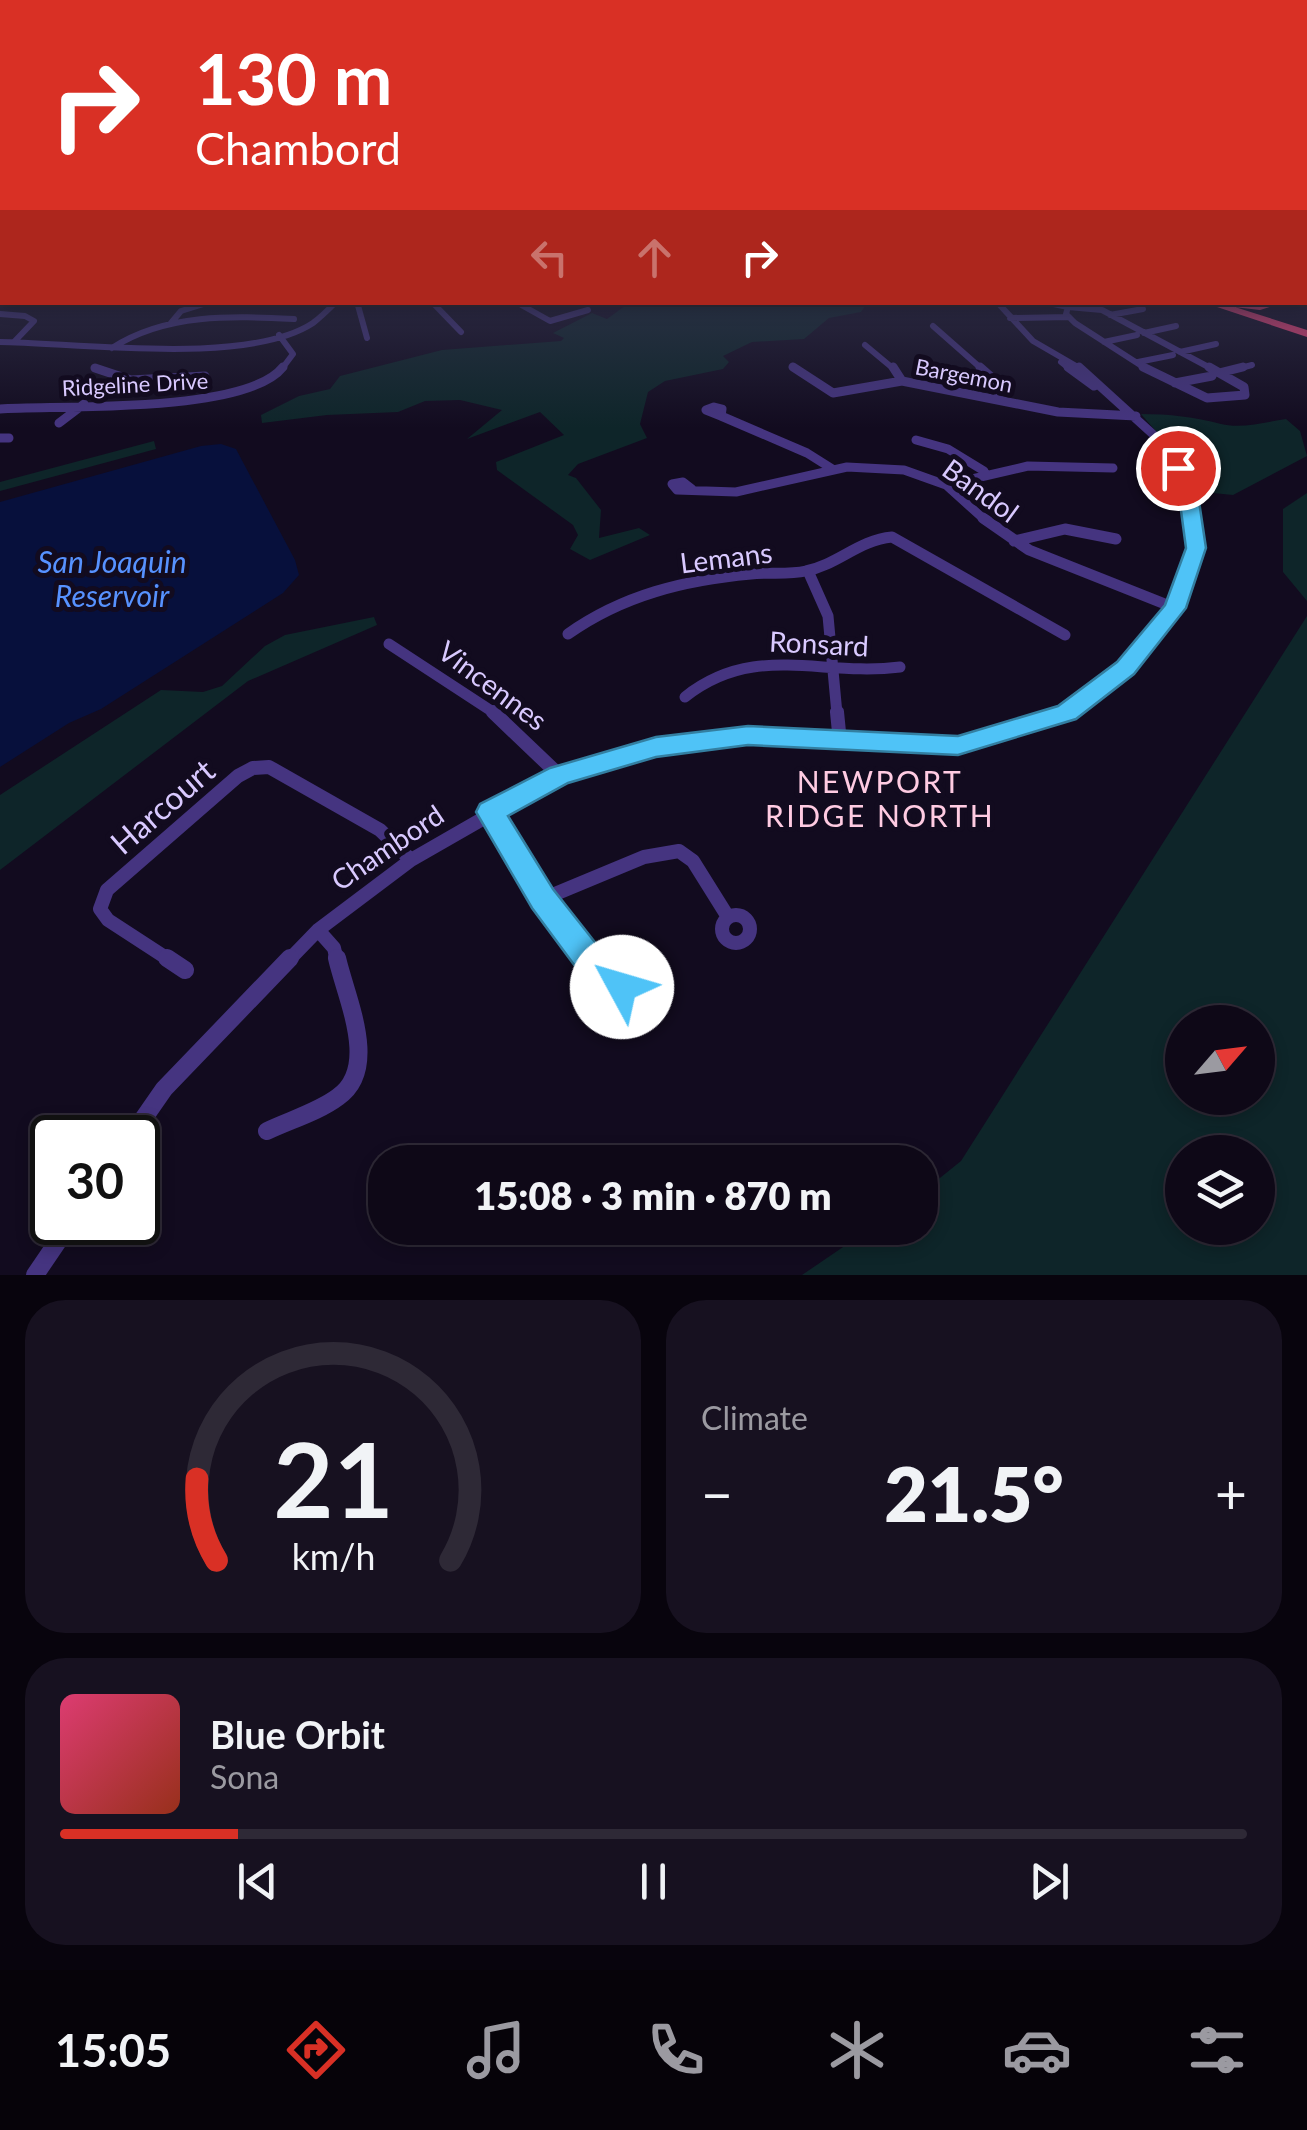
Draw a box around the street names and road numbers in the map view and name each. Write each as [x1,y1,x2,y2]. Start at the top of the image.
street label: Bargemon [913,352,1015,398]
street label: Ridgeline Drive [61,367,209,401]
street label: Bandol [936,451,1026,529]
street label: Lemans [678,534,774,580]
street label: Ronsard [768,623,870,663]
street label: Vincennes [432,633,554,737]
street label: Harcourt [102,750,222,862]
street label: Chambord [324,797,450,897]

